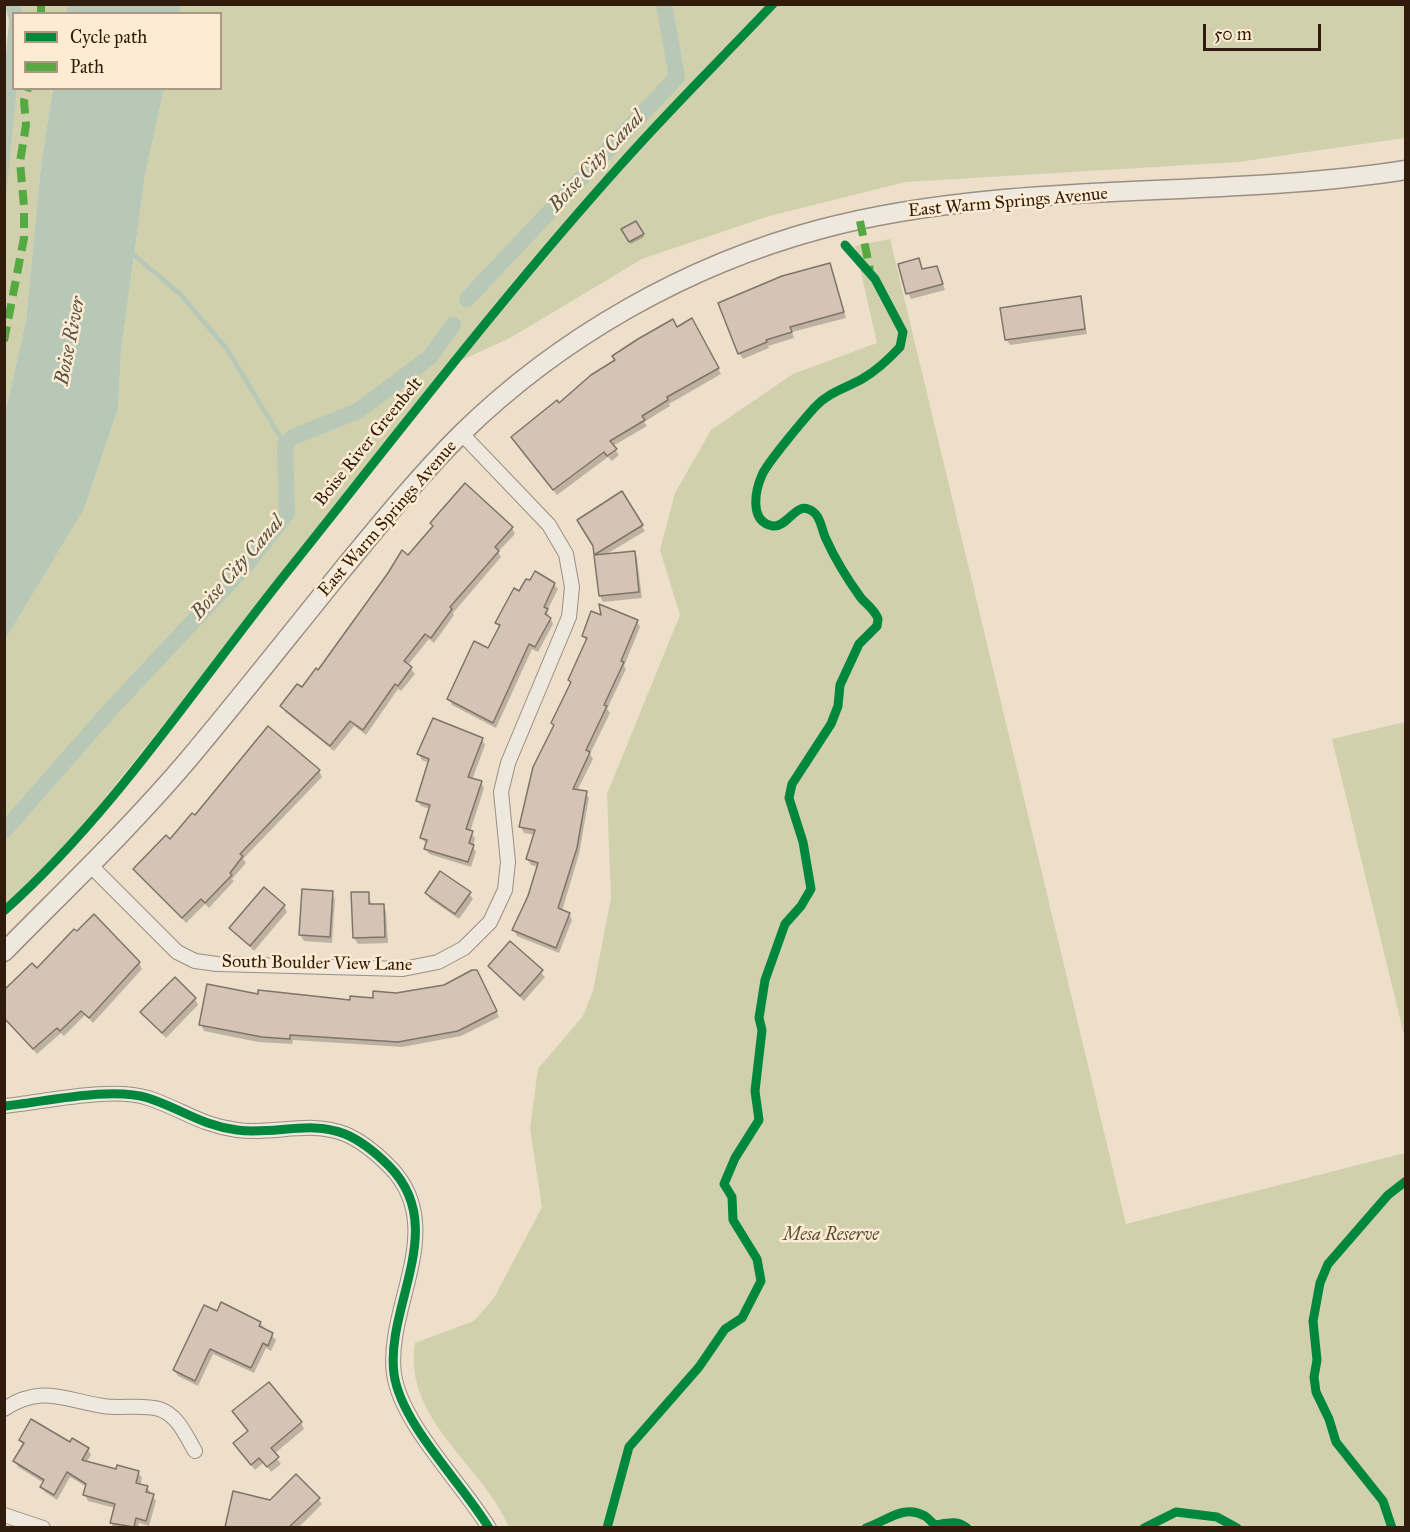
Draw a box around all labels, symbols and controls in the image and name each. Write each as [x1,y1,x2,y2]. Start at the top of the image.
legend [12,12,222,90]
scale bar [1206,12,1324,50]
text: 50 m [1214,23,1252,45]
text: Cycle path [70,26,147,48]
text: Path [70,56,104,78]
water label: Boise City Canal [544,106,650,218]
street label: East Warm Springs Avenue [907,184,1109,222]
water label: Boise River [51,295,91,387]
street label: Boise River Greenbelt [310,373,428,511]
street label: East Warm Springs Avenue [314,436,462,602]
water label: Boise City Canal [186,511,290,625]
street label: South Boulder View Lane [221,952,413,976]
park label: Mesa Reserve [783,1225,879,1247]

